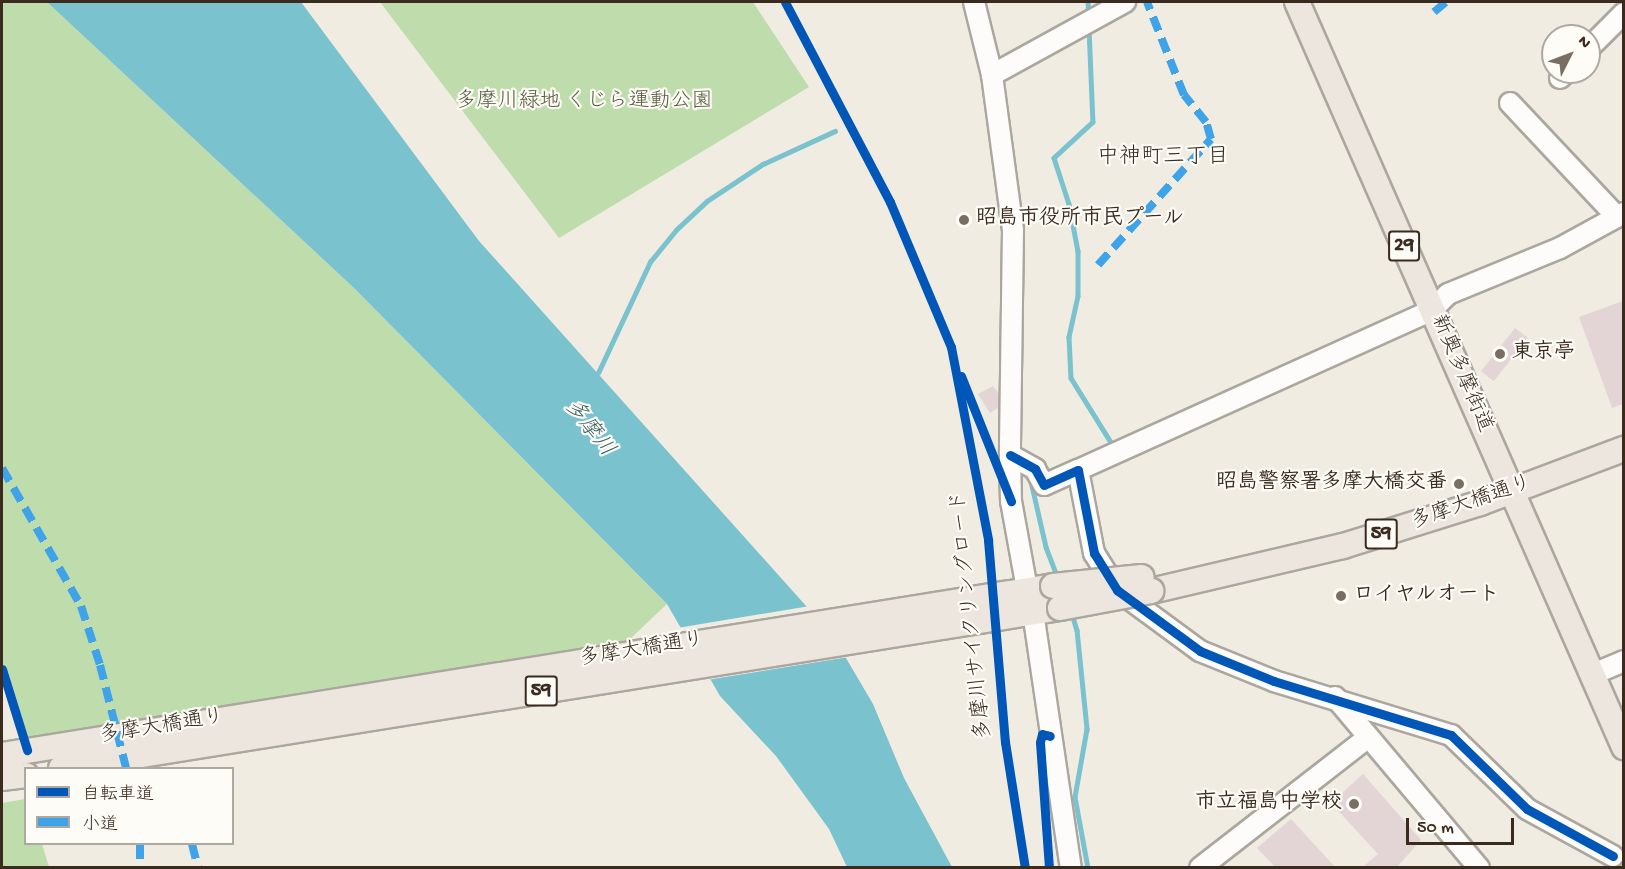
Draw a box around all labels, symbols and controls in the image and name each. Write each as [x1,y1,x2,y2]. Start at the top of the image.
north arrow [1541,24,1601,84]
text: N [1573,33,1594,53]
park label: 多摩川緑地 くじら運動公園 [456,90,712,116]
district label: 中神町三丁目 [1097,146,1229,172]
place label: 昭島市役所市民プール [976,207,1185,233]
marker: 昭島市役所市民プール [957,213,971,227]
road number: 29 [1388,229,1420,263]
street label: 新奥多摩街道 [1424,311,1496,437]
place label: 東京亭 [1512,341,1575,367]
marker: 東京亭 [1493,347,1507,361]
water label: 多摩川 [557,395,619,463]
place label: 昭島警察署多摩大橋交番 [1216,471,1447,497]
street label: 多摩大橋通り [1408,472,1536,536]
marker: 昭島警察署多摩大橋交番 [1452,477,1466,491]
street label: 多摩川サイクリングロード [947,488,999,742]
road number: 59 [1364,517,1398,551]
place label: ロイヤルオート [1353,583,1500,609]
marker: ロイヤルオート [1334,589,1348,603]
street label: 多摩大橋通り [578,629,706,673]
road number: 59 [524,674,558,708]
street label: 多摩大橋通り [98,706,226,750]
legend [24,767,234,845]
text: 自転車道 [82,785,154,806]
place label: 市立福島中学校 [1195,791,1342,817]
marker: 市立福島中学校 [1347,797,1361,811]
scale bar [1409,806,1517,844]
text: 小道 [82,815,118,836]
text: 50 m [1417,818,1454,839]

